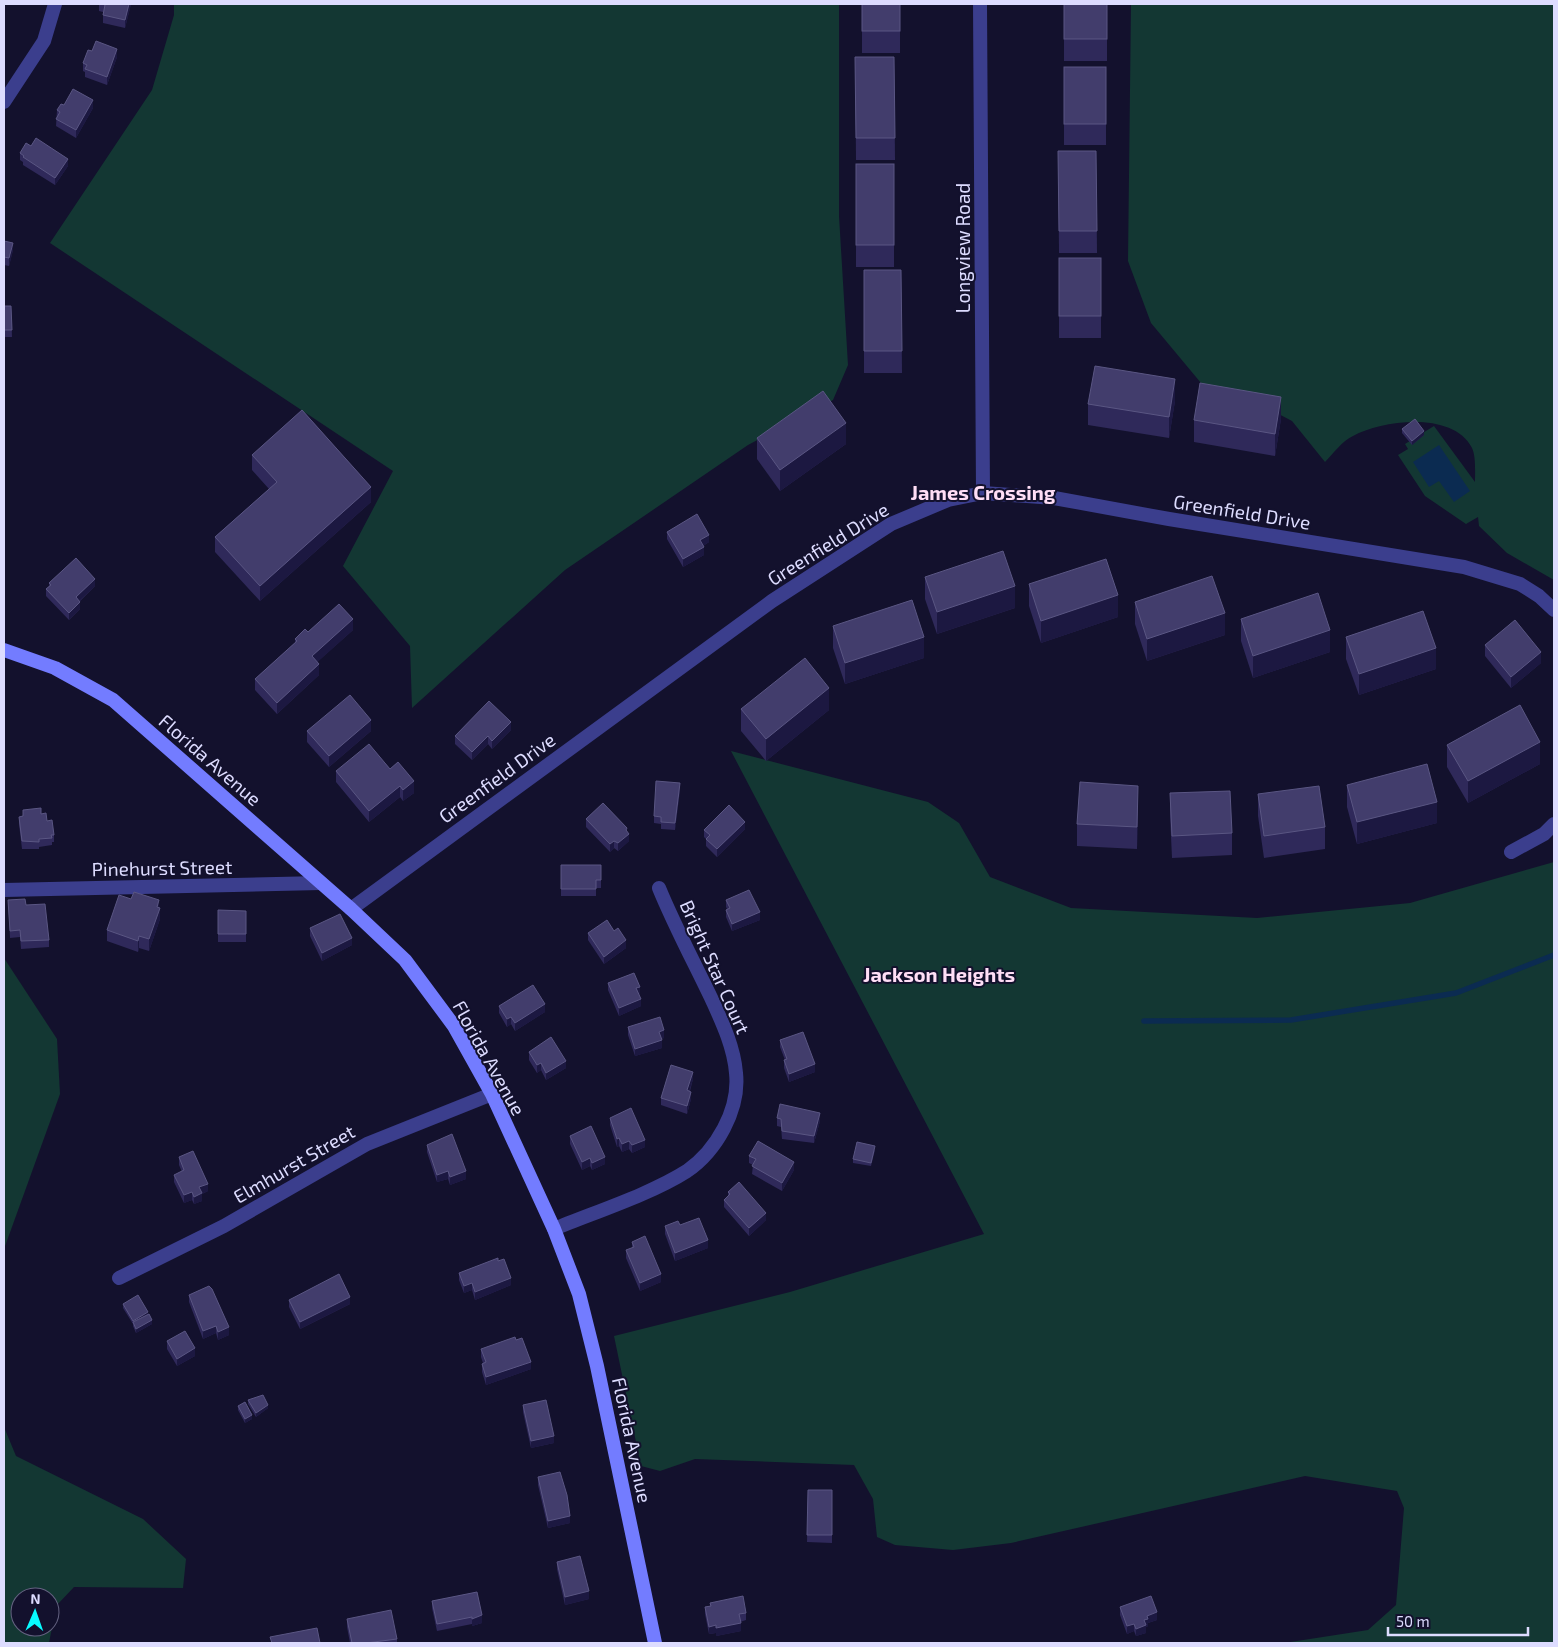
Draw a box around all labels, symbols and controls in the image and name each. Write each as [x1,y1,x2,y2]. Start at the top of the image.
street label: Longview Road [951,183,974,313]
district label: James Crossing [910,480,1056,504]
street label: Greenfield Drive [1172,489,1312,534]
street label: Greenfield Drive [763,497,892,590]
street label: Florida Avenue [155,709,266,810]
street label: Greenfield Drive [434,728,559,828]
street label: Pinehurst Street [92,855,232,880]
street label: Bright Star Court [676,896,755,1037]
district label: Jackson Heights [863,962,1015,986]
street label: Florida Avenue [448,996,530,1119]
street label: Elmhurst Street [229,1120,359,1208]
street label: Florida Avenue [608,1375,657,1505]
north arrow [10,1587,60,1637]
text: N [30,1590,41,1607]
scale bar [1388,1604,1528,1636]
text: 50 m [1396,1612,1430,1630]

